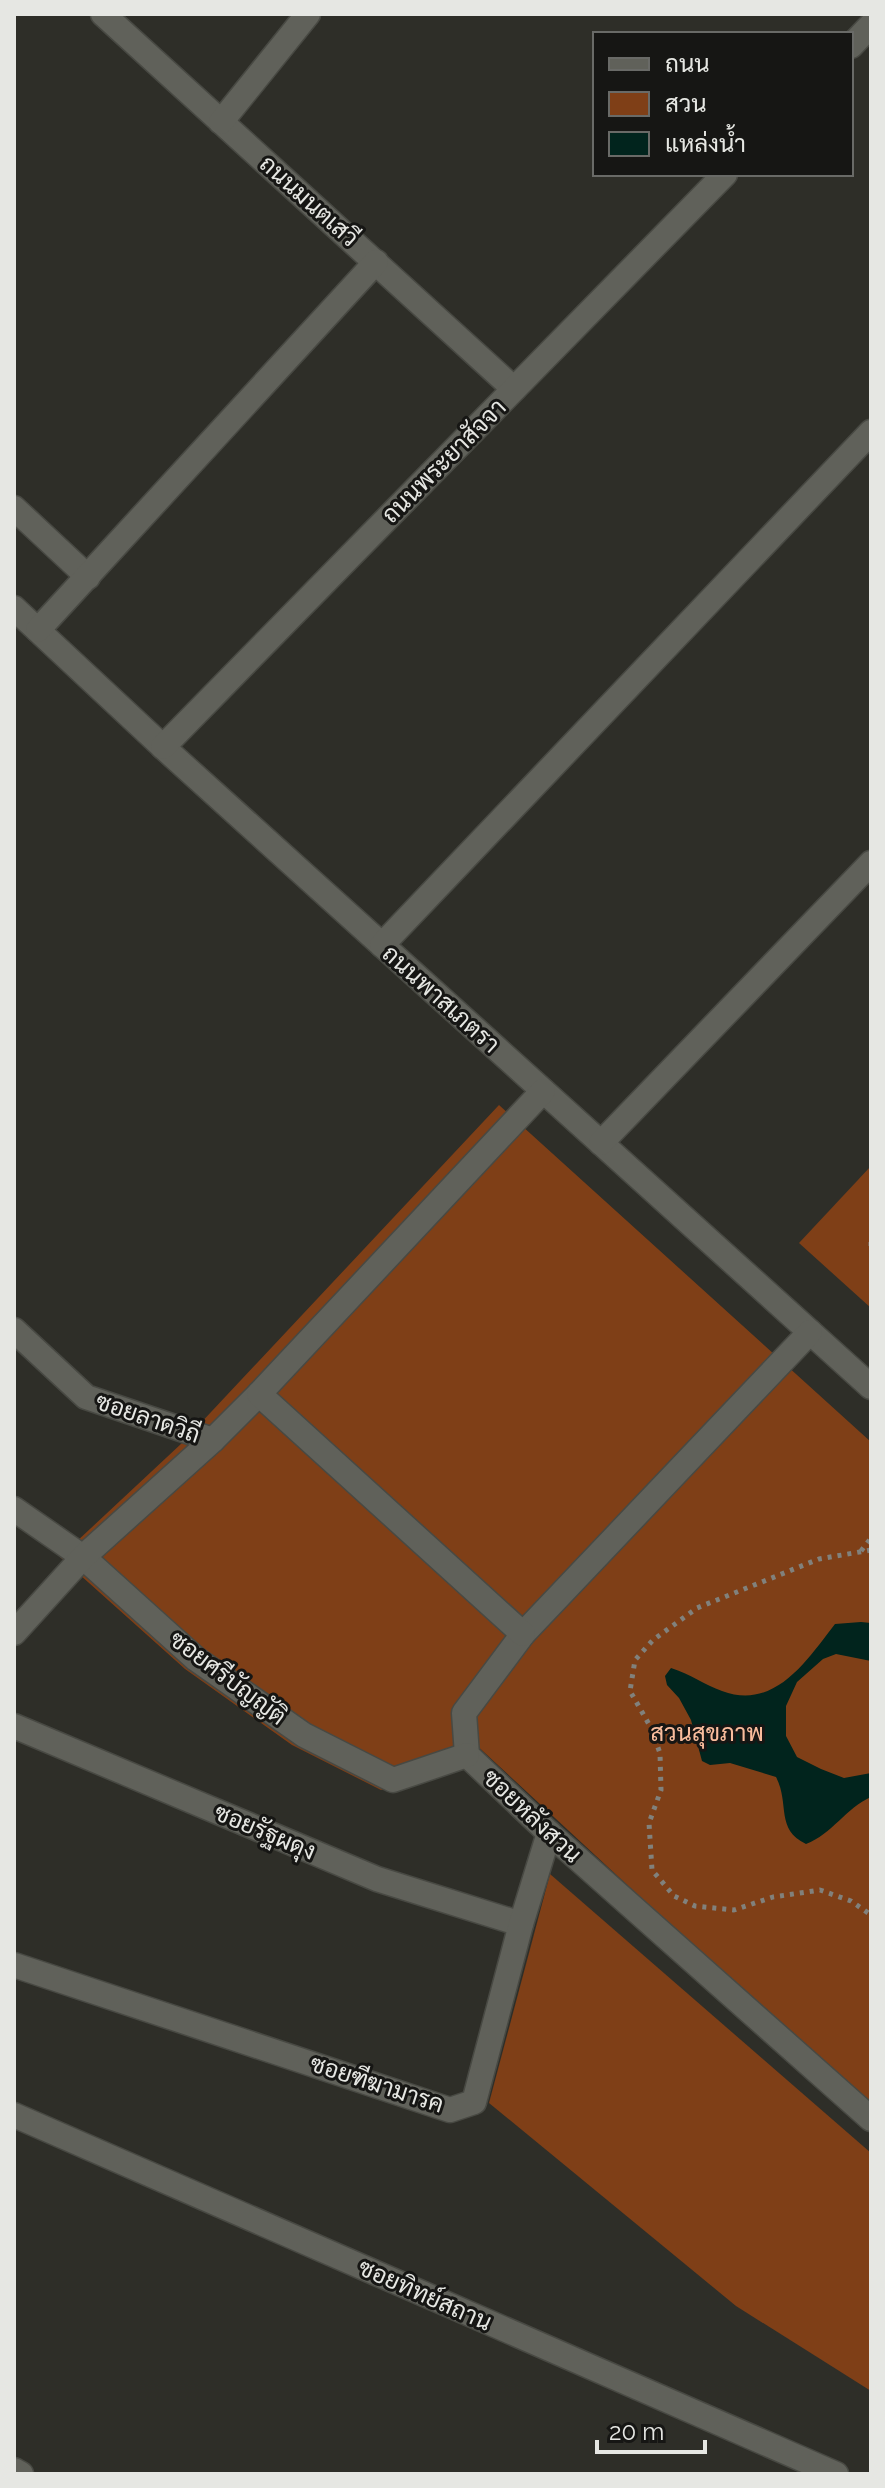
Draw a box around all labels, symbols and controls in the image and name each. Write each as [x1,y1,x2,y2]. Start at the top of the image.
legend [593,32,853,176]
text: ถนน [665,49,710,78]
text: สวน [665,89,707,118]
text: แหล่งน้ำ [665,124,746,158]
street label: ถนนมนตเสวี [254,149,365,252]
street label: ถนนพระยาสัจจา [375,392,512,529]
street label: ถนนพาสเภตรา [377,939,506,1059]
street label: ซอยลาดวิถี [92,1386,204,1449]
street label: ซอยศรีบัญญัติ [164,1624,292,1731]
park label: สวนสุขภาพ [650,1718,764,1749]
street label: ซอยหลังสวน [477,1763,588,1869]
street label: ซอยรัฐผดุง [209,1797,320,1868]
street label: ซอยฑีฆามารค [307,2048,448,2119]
street label: ซอยทิทย์สถาน [354,2251,497,2337]
scale bar [597,2404,705,2454]
text: 20 m [609,2417,664,2446]

